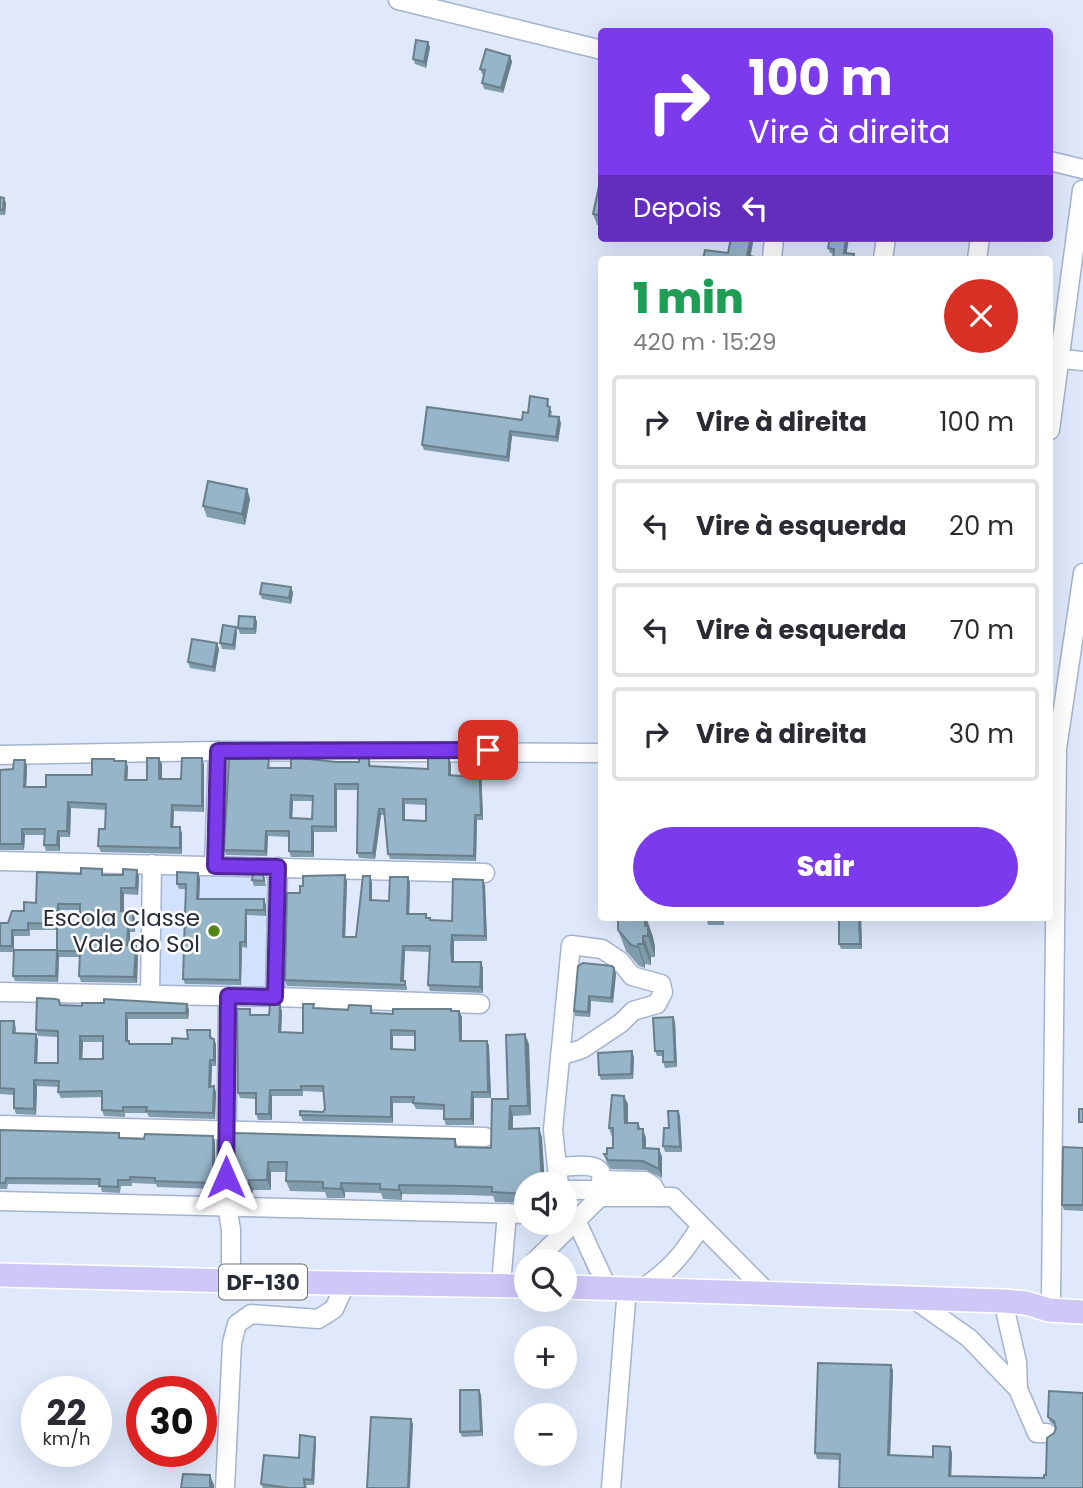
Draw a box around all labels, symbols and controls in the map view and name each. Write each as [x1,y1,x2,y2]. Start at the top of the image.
text: 100 m [748,44,893,112]
icon: right [633,56,724,147]
text: Vire à direita [748,109,950,154]
icon: left [736,189,774,227]
text: Depois [633,190,722,226]
text: 1 min [633,269,744,328]
button: close [944,279,1018,353]
text: 420 m · 15:29 [633,326,777,358]
icon: right [637,403,675,441]
text: Vire à direita [696,404,867,440]
text: 100 m [939,404,1014,440]
icon: left [637,507,675,545]
text: Vire à esquerda [696,508,907,544]
text: 20 m [949,508,1014,544]
icon: left [637,611,675,649]
text: Vire à esquerda [696,612,907,648]
text: 70 m [950,612,1014,648]
icon: right [637,715,675,753]
text: Vire à direita [696,716,867,752]
text: 30 m [949,716,1014,752]
pin [458,720,518,780]
icon: arrive [469,731,507,769]
button: Sair [633,827,1018,907]
place label: Escola Classe Vale do Sol [43,902,200,960]
marker: Escola Classe Vale do Sol [206,923,222,939]
position arrow [189,1140,263,1214]
map controls [514,1172,577,1466]
button: sound [514,1172,577,1235]
button: search [514,1249,577,1312]
road number: DF-130 [219,1264,307,1300]
button: + [514,1326,577,1389]
speed limit sign: 30 [126,1376,217,1467]
text: 22 [47,1388,86,1437]
button: − [514,1403,577,1466]
text: km/h [43,1426,90,1451]

